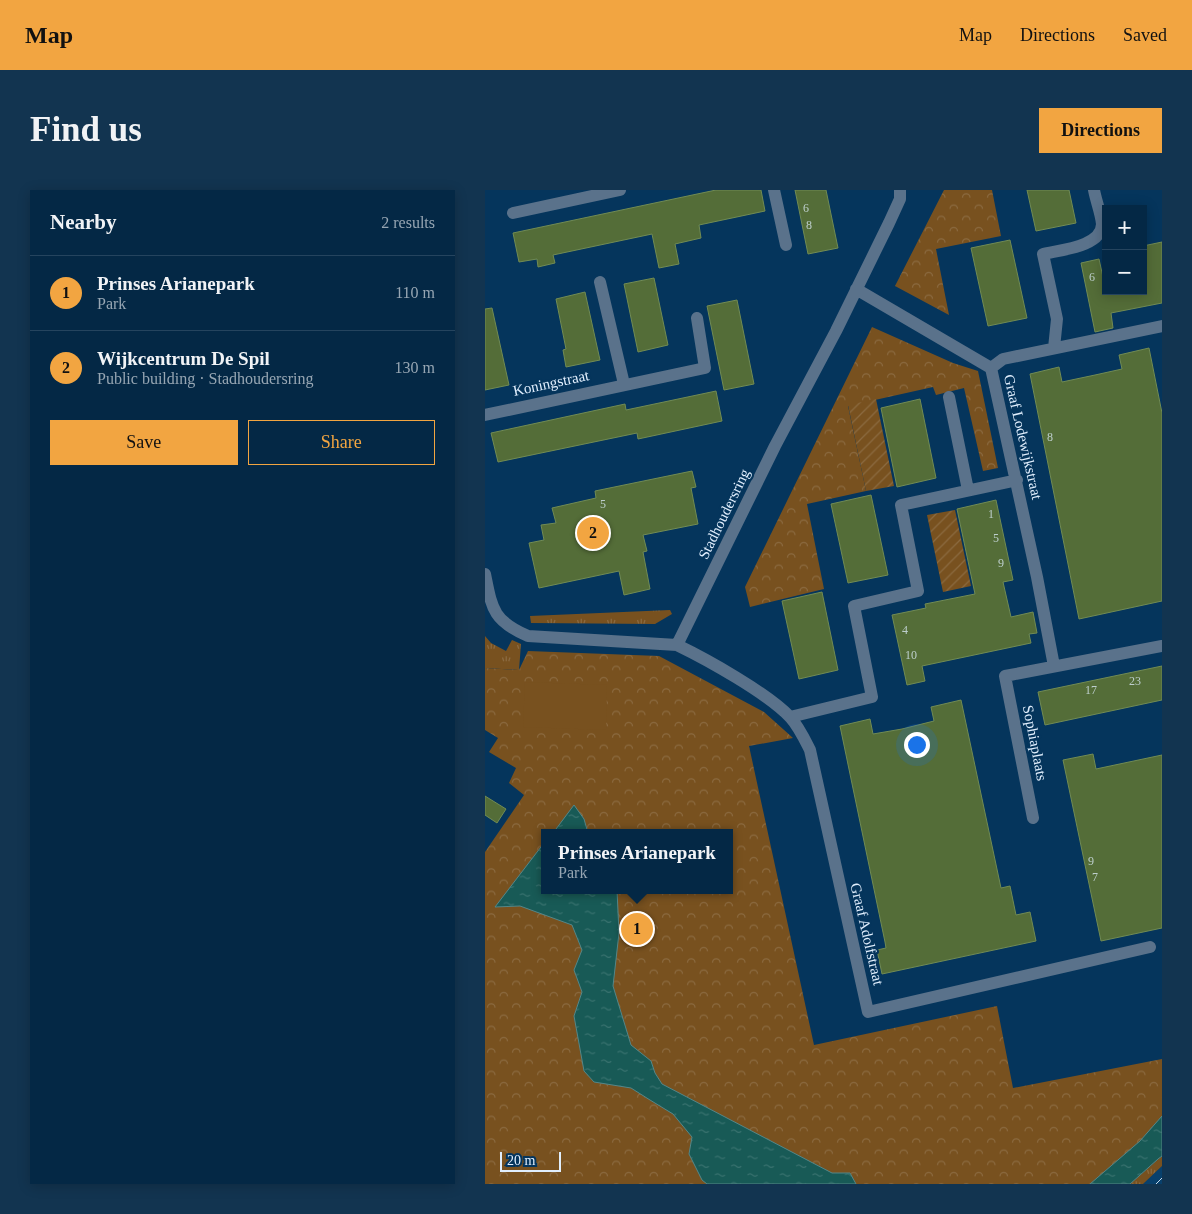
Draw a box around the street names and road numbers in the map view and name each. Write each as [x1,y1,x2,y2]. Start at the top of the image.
street label: Koningstraat [511,367,591,399]
street label: Graaf Lodewijkstraat [1001,373,1045,502]
street label: Stadhoudersring [695,466,753,562]
street label: Sophiaplaats [1020,704,1050,782]
street label: Graaf Adolfstraat [847,881,887,988]

